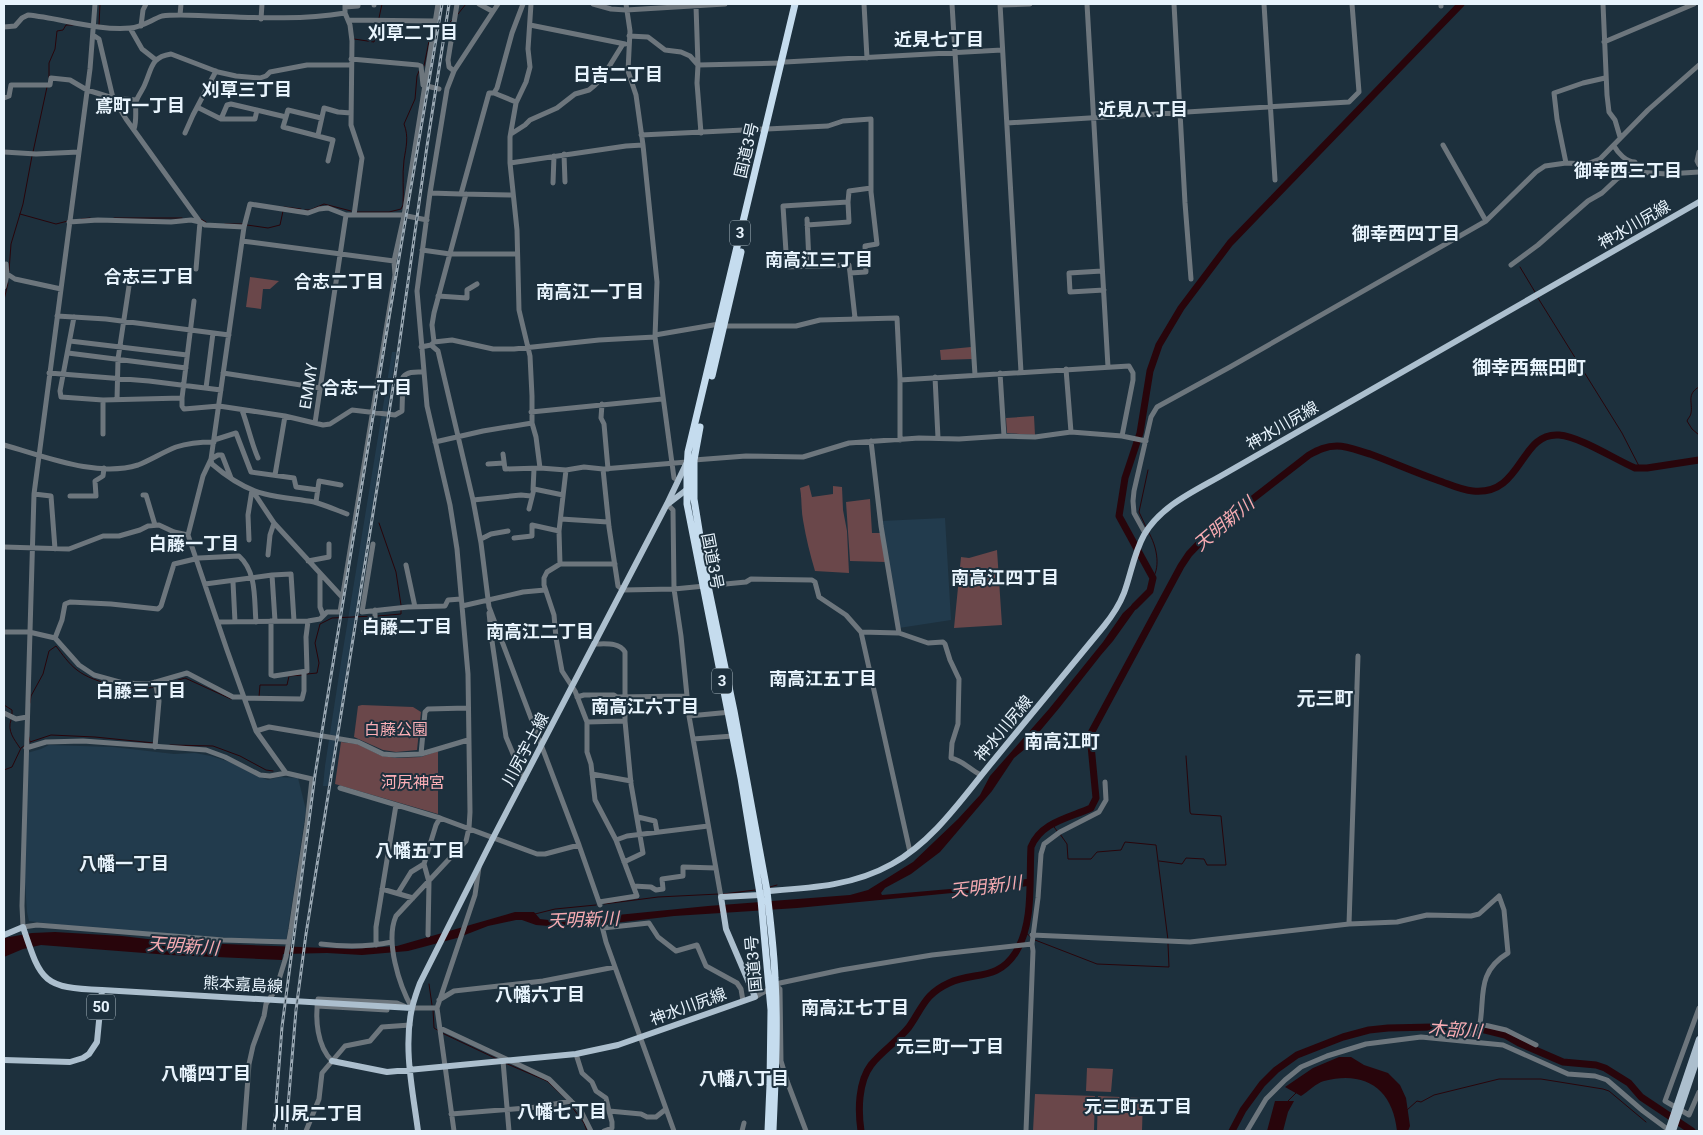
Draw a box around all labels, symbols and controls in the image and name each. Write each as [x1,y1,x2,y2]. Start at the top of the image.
district label: 刈草二丁目 [368,22,458,43]
district label: 近見七丁目 [894,29,984,50]
district label: 日吉二丁目 [573,64,663,85]
district label: 刈草三丁目 [202,79,292,100]
district label: 鳶町一丁目 [95,95,185,116]
district label: 近見八丁目 [1098,99,1188,120]
street label: 国道3号 [731,120,762,180]
district label: 御幸西三丁目 [1573,160,1682,181]
street label: 神水川尻線 [1595,196,1674,253]
road number: 3 [730,220,750,246]
district label: 御幸西四丁目 [1351,223,1460,244]
district label: 南高江三丁目 [765,249,873,270]
district label: 合志三丁目 [104,266,194,287]
district label: 合志二丁目 [294,271,384,292]
district label: 南高江一丁目 [536,281,644,302]
district label: 御幸西無田町 [1472,356,1586,379]
street label: EMMY [295,361,322,410]
district label: 合志一丁目 [322,377,412,398]
street label: 神水川尻線 [1243,397,1322,454]
water label: 天明新川 [1189,491,1260,555]
street label: 国道3号 [698,531,727,591]
district label: 白藤一丁目 [149,533,239,554]
district label: 南高江四丁目 [951,567,1059,588]
district label: 白藤二丁目 [362,616,452,637]
district label: 南高江二丁目 [486,621,594,642]
road number: 3 [712,668,732,694]
district label: 南高江五丁目 [769,668,877,689]
district label: 白藤三丁目 [96,680,186,701]
district label: 元三町 [1296,687,1354,710]
street label: 神水川尻線 [970,692,1036,765]
district label: 南高江六丁目 [591,696,699,717]
street label: 川尻宇土線 [498,709,553,789]
park label: 白藤公園 [364,720,428,739]
district label: 南高江町 [1024,730,1100,753]
park label: 河尻神宮 [381,773,445,792]
district label: 八幡五丁目 [375,840,465,861]
district label: 八幡一丁目 [79,853,169,874]
water label: 天明新川 [949,871,1025,901]
water label: 天明新川 [547,908,621,931]
water label: 天明新川 [146,933,222,959]
street label: 国道3号 [742,935,765,993]
street label: 熊本嘉島線 [203,973,283,996]
district label: 八幡六丁目 [495,984,585,1005]
street label: 神水川尻線 [647,984,729,1029]
road number: 50 [87,994,115,1020]
district label: 南高江七丁目 [801,997,909,1018]
water label: 木部川 [1427,1017,1485,1042]
district label: 元三町一丁目 [896,1036,1004,1057]
district label: 八幡四丁目 [161,1063,251,1084]
district label: 八幡八丁目 [699,1068,789,1089]
district label: 元三町五丁目 [1084,1096,1192,1117]
district label: 八幡七丁目 [517,1101,607,1122]
district label: 川尻二丁目 [273,1103,363,1124]

